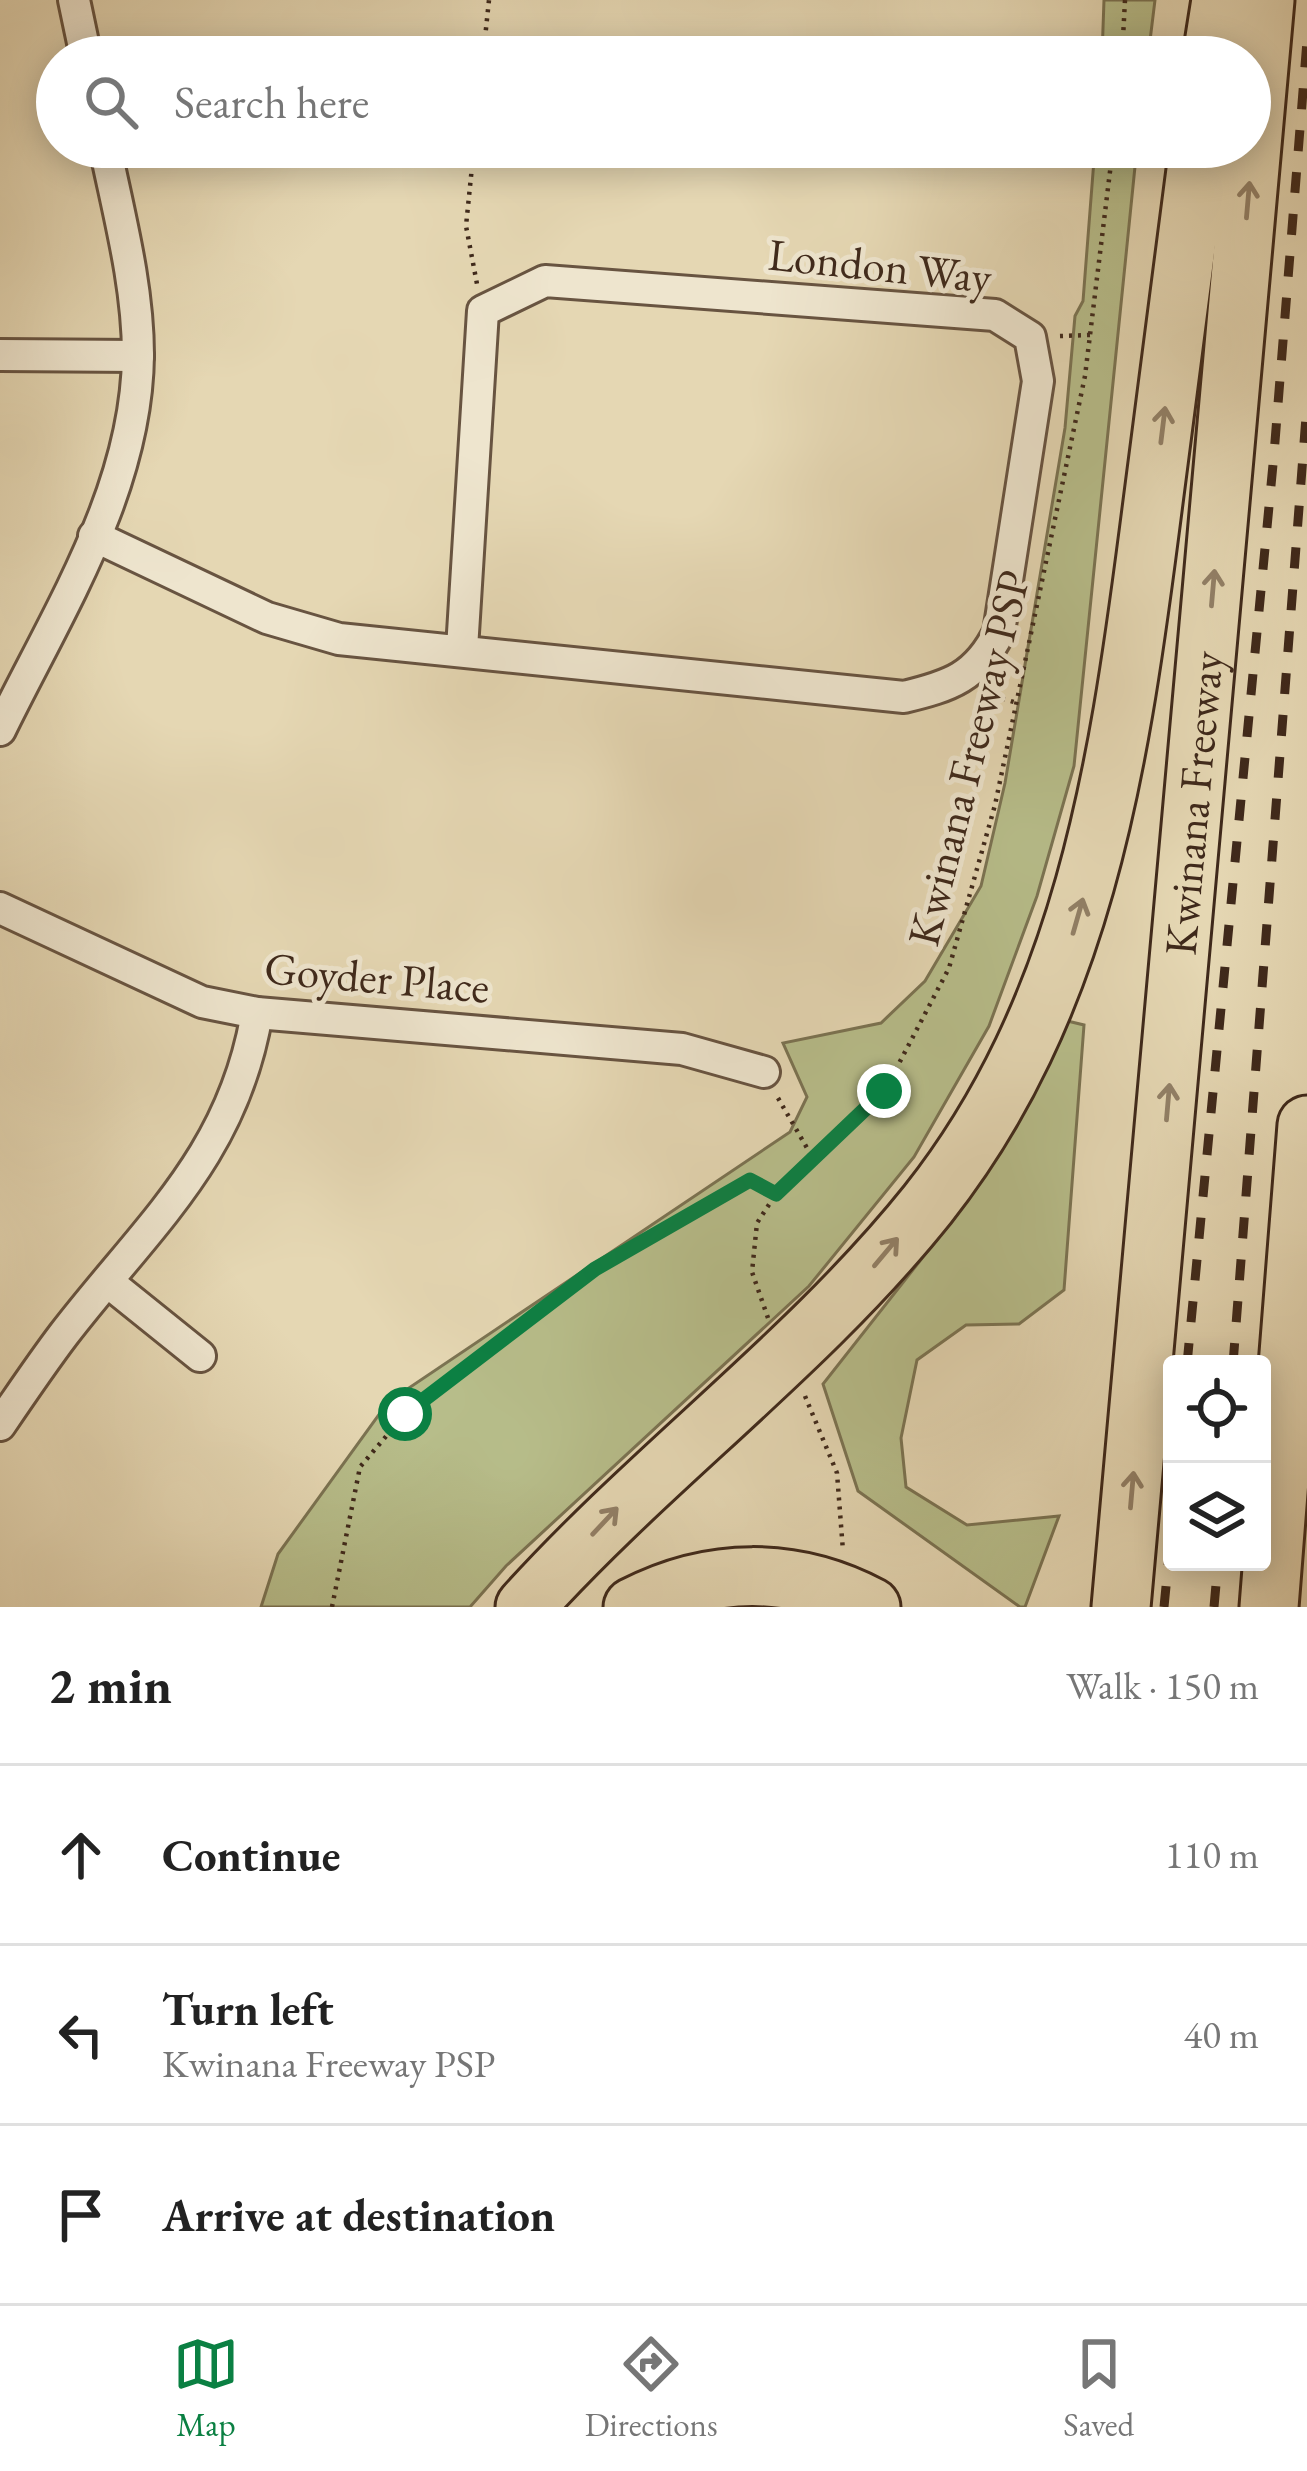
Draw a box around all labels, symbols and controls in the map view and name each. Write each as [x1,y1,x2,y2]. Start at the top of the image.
search box [36,36,1271,168]
icon: search [78,69,144,135]
text: Search here [174,73,369,131]
one-way arrow [1236,181,1259,220]
street label: London Way [766,224,995,306]
one-way arrow [1152,406,1175,445]
street label: Kwinana Freeway PSP [893,564,1043,952]
one-way arrow [1202,569,1225,608]
street label: Kwinana Freeway [1151,648,1236,958]
one-way arrow [1068,898,1090,936]
street label: Goyder Place [262,938,492,1016]
route end [857,1064,911,1118]
one-way arrow [1157,1083,1180,1122]
one-way arrow [872,1237,900,1268]
map controls [1163,1355,1271,1571]
button: locate [1163,1355,1271,1463]
route start [378,1387,432,1441]
button: layers [1163,1463,1271,1571]
one-way arrow [1121,1472,1144,1511]
one-way arrow [590,1507,618,1537]
text: 2 min [48,1652,172,1718]
text: Walk · 150 m [1066,1660,1259,1711]
icon: ahead [48,1822,114,1888]
text: Continue [162,1826,340,1884]
text: 110 m [1165,1829,1259,1880]
text: Turn left [162,1980,334,2038]
icon: left [48,2002,114,2068]
text: 40 m [1183,2009,1259,2060]
text: Kwinana Freeway PSP [162,2038,495,2089]
icon: arrive [48,2182,114,2248]
text: Arrive at destination [162,2186,555,2244]
tab: Map [173,2331,239,2446]
tab: Directions [585,2331,718,2446]
tab: Saved [1063,2331,1134,2446]

